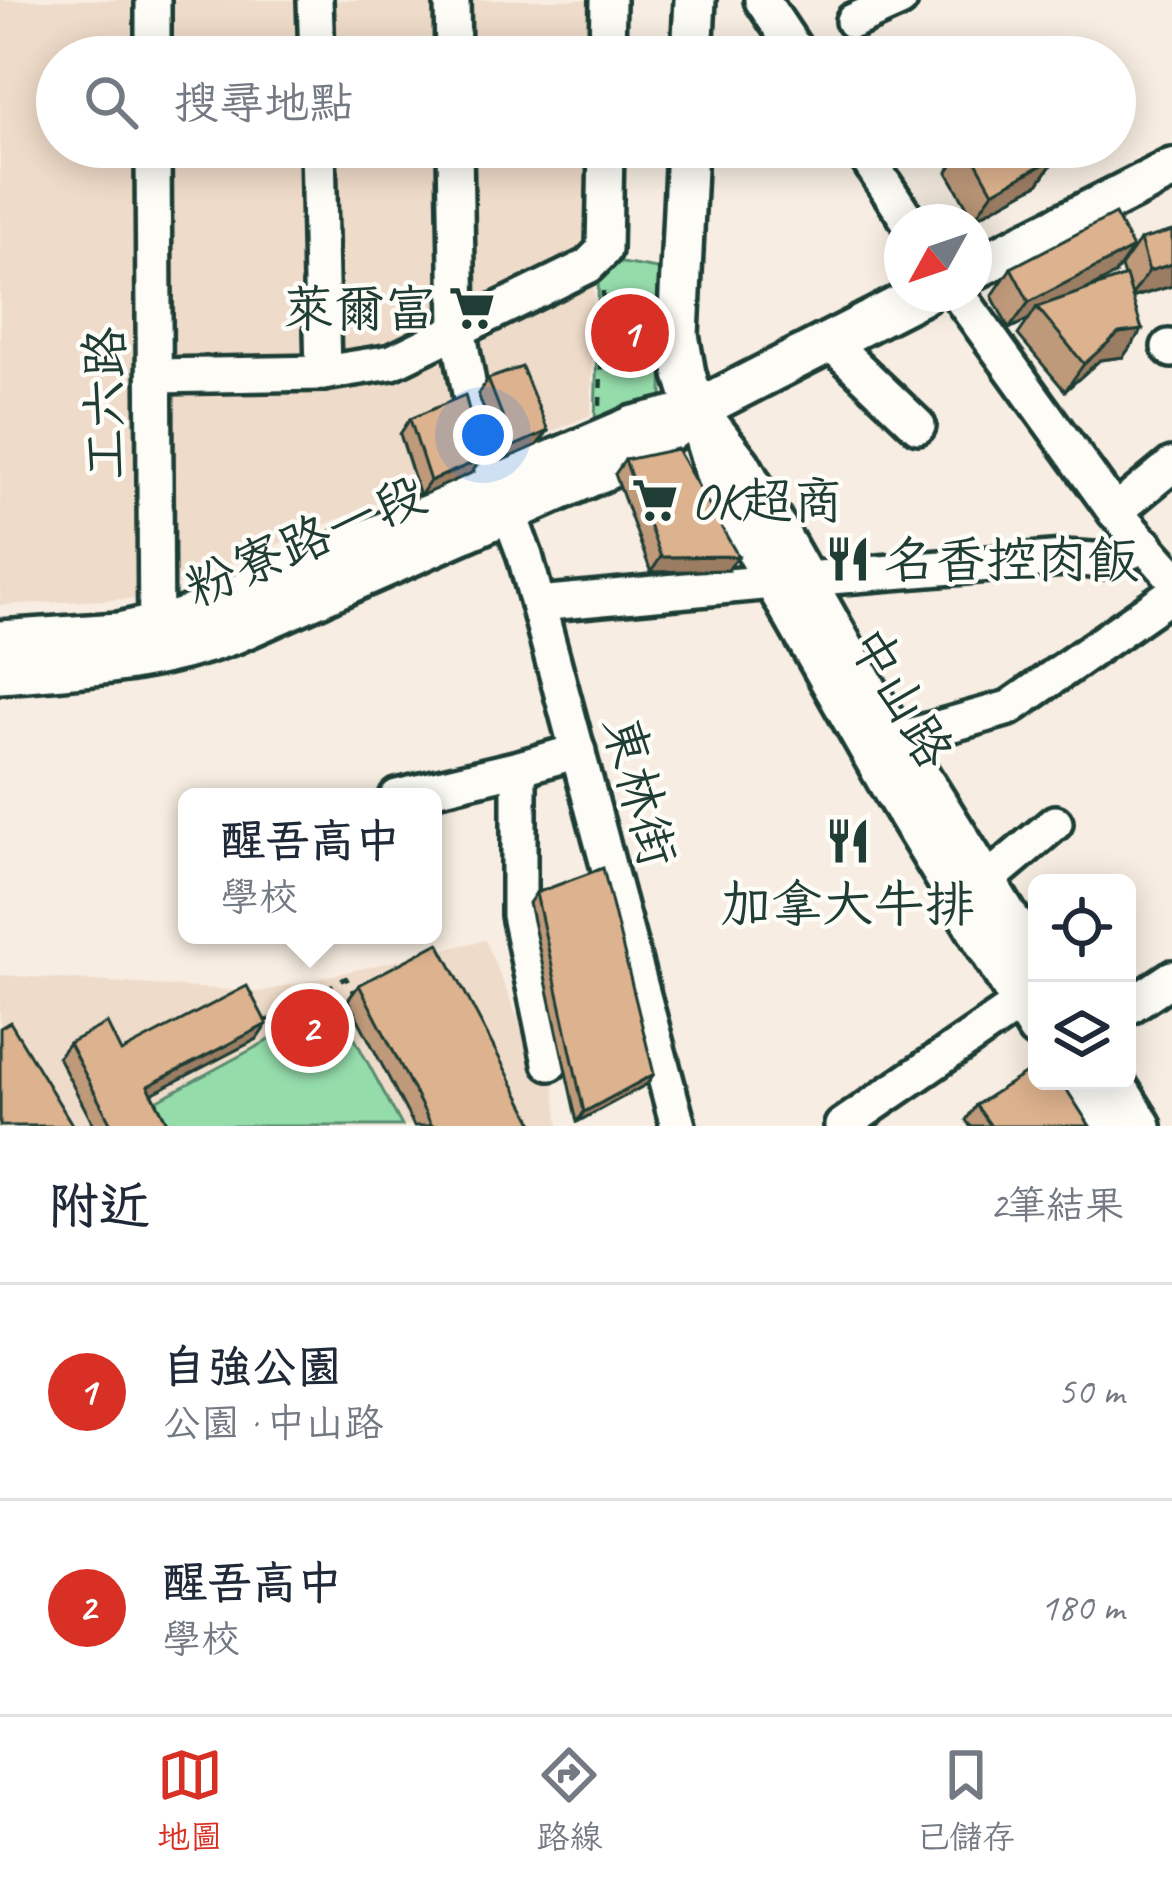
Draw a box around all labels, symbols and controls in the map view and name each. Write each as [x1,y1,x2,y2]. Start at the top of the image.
search box [36,36,1136,168]
icon: search [78,69,144,135]
text: 搜尋地點 [174,75,354,132]
north arrow [884,204,992,312]
place label: 萊爾富 [283,277,436,341]
supermarket icon: 萊爾富 [447,283,497,333]
pin: 1 [591,288,669,378]
street label: 工六路 [73,326,137,480]
your location [453,405,513,465]
street label: 粉寮路一段 [176,462,435,620]
place label: OK超商 [691,469,844,533]
supermarket icon: OK超商 [630,475,680,525]
place label: 名香控肉飯 [884,528,1139,592]
restaurant icon: 名香控肉飯 [823,534,873,584]
street label: 中山路 [835,615,967,780]
street label: 東林街 [589,709,691,873]
popup [178,788,442,944]
text: 醒吾高中 [220,813,400,870]
restaurant icon: 加拿大牛排 [823,816,873,866]
place label: 加拿大牛排 [720,872,976,936]
text: 學校 [220,873,298,922]
map controls [1028,874,1136,1090]
button: locate [1028,874,1136,982]
button: layers [1028,982,1136,1090]
pin: 2 [271,983,349,1073]
text: 附近 [48,1174,150,1238]
text: 2筆結果 [989,1181,1124,1230]
text: 自強公園 [162,1339,342,1396]
text: 1 [78,1367,96,1416]
text: 50 m [1058,1367,1124,1416]
text: 公園 · 中山路 [162,1399,383,1448]
text: 醒吾高中 [162,1555,342,1612]
text: 2 [78,1583,96,1632]
text: 180 m [1040,1583,1124,1632]
text: 學校 [162,1615,240,1664]
tab: 地圖 [157,1742,223,1858]
tab: 路線 [536,1742,602,1858]
tab: 已儲存 [916,1742,1015,1858]

